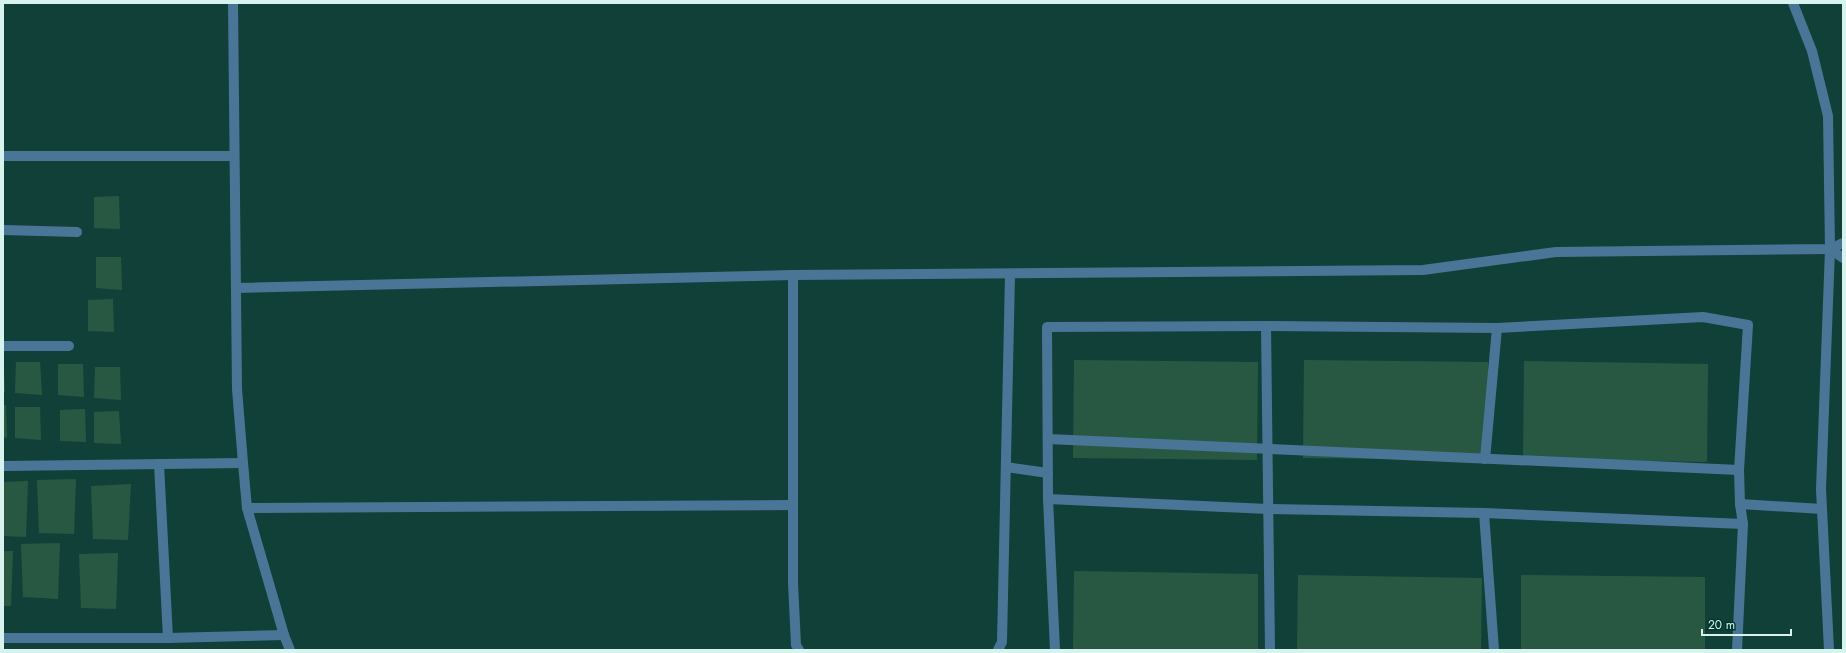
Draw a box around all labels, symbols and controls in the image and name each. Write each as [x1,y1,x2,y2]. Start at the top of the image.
scale bar [1702,611,1791,637]
text: 20 m [1708,616,1735,634]

